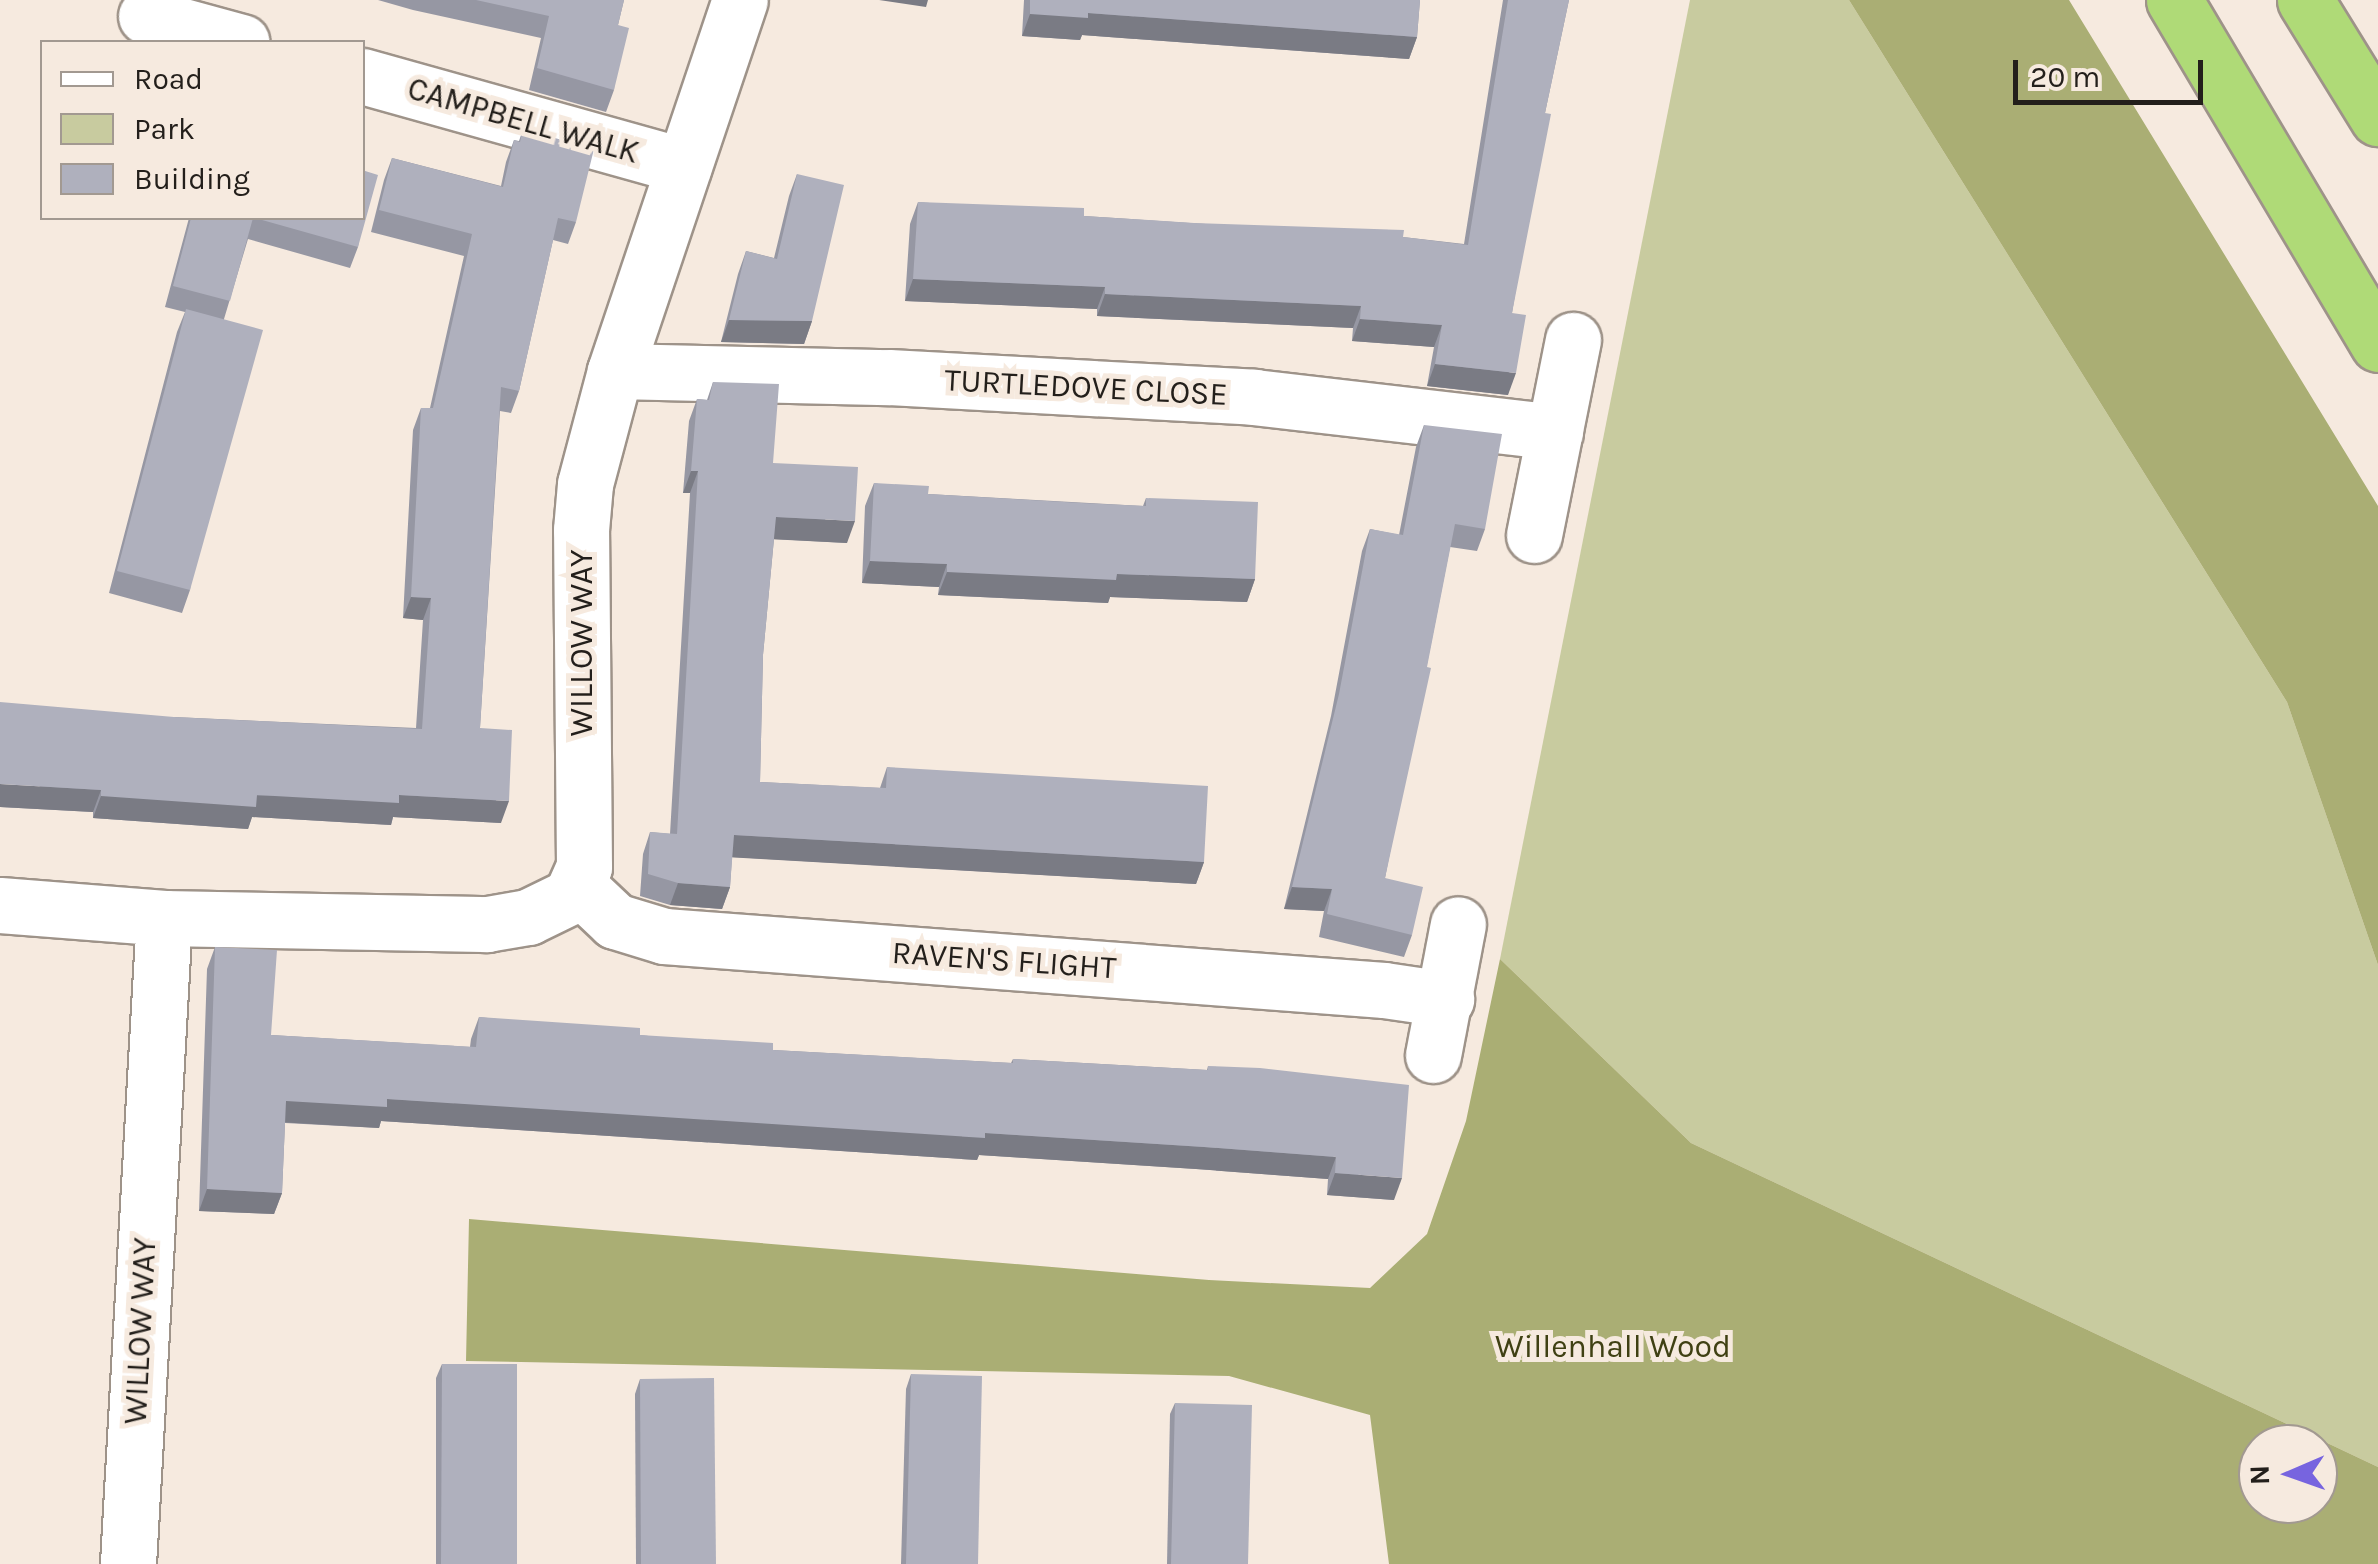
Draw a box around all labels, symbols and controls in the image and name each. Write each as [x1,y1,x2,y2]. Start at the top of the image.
legend [40,40,365,220]
scale bar [2018,40,2208,102]
text: 20 m [2030,59,2100,95]
text: Road [134,61,203,97]
street label: CAMPBELL WALK [403,70,643,172]
text: Park [134,111,195,147]
text: Building [134,161,250,197]
street label: TURTLEDOVE CLOSE [944,361,1228,415]
street label: WILLOW WAY [563,549,601,737]
street label: RAVEN'S FLIGHT [890,934,1118,988]
street label: WILLOW WAY [117,1237,165,1425]
park label: Willenhall Wood [1495,1328,1731,1366]
north arrow [2238,1424,2338,1524]
text: N [2243,1464,2276,1486]

